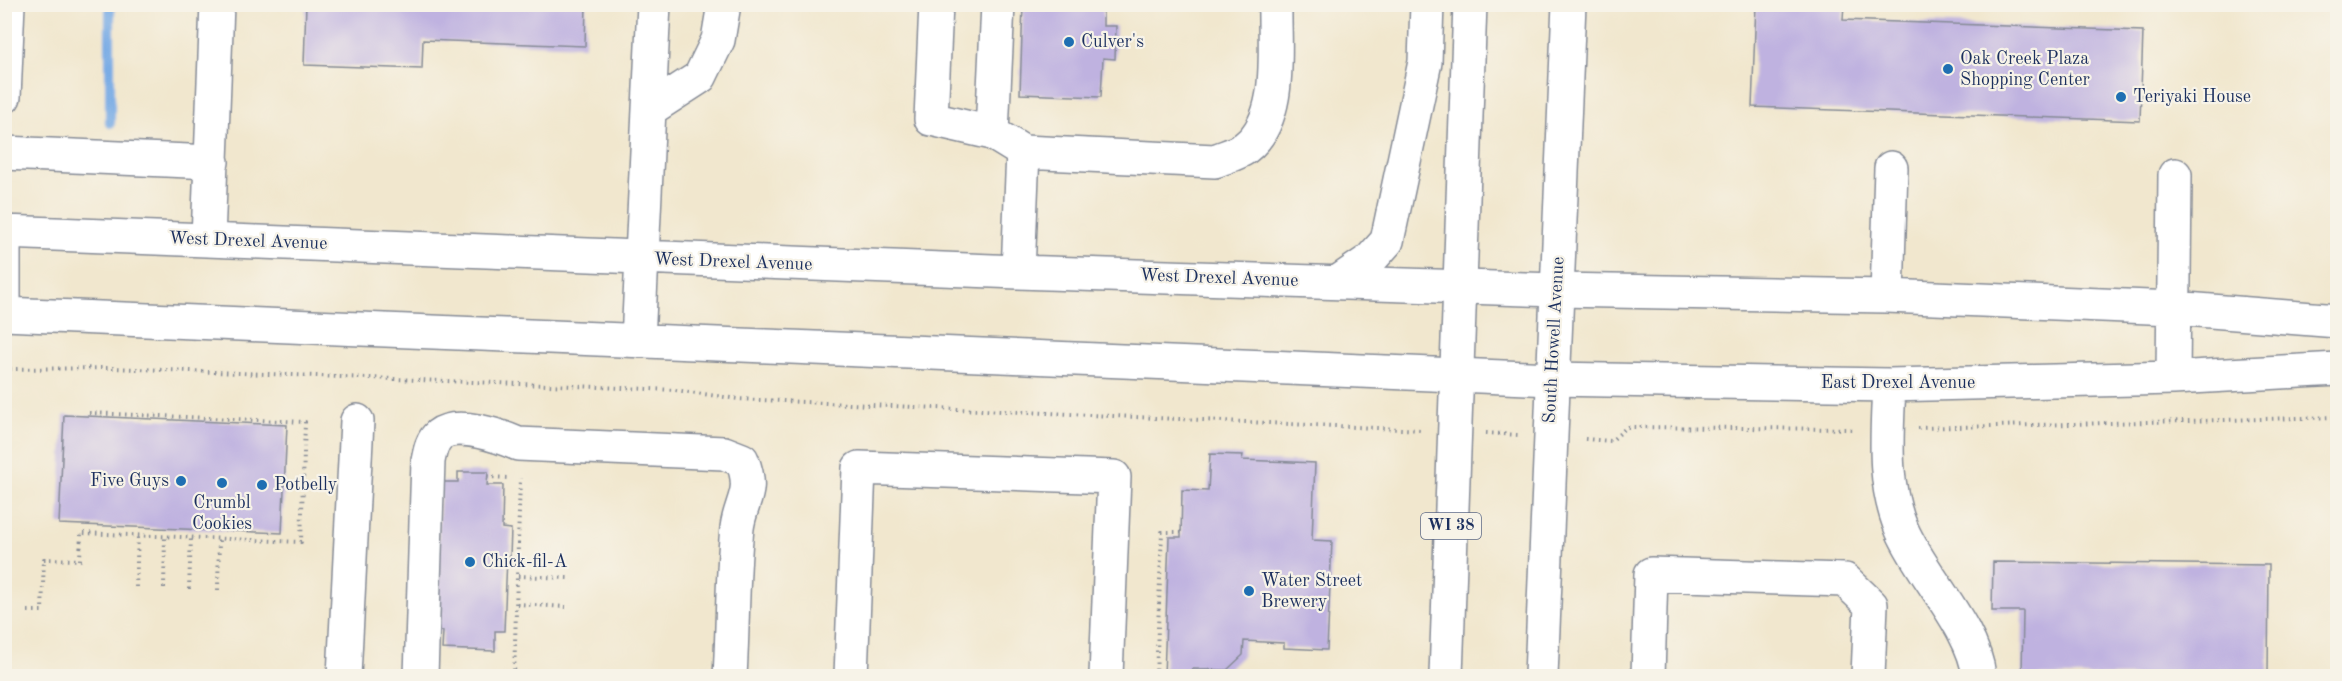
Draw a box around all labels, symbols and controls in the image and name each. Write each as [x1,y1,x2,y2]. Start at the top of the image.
place label: Culver's [1081,33,1144,51]
marker: Culver's [1062,35,1076,49]
place label: Oak Creek Plaza Shopping Center [1960,50,2091,89]
marker: Oak Creek Plaza Shopping Center [1941,62,1955,76]
place label: Teriyaki House [2133,88,2251,106]
marker: Teriyaki House [2114,90,2128,104]
street label: West Drexel Avenue [168,229,328,253]
street label: West Drexel Avenue [653,250,813,274]
street label: South Howell Avenue [1541,256,1567,424]
street label: West Drexel Avenue [1139,266,1299,290]
street label: East Drexel Avenue [1821,374,1975,392]
place label: Five Guys [90,472,169,490]
marker: Five Guys [174,474,188,488]
marker: Crumbl Cookies [215,476,229,490]
place label: Potbelly [274,476,338,494]
marker: Potbelly [255,478,269,492]
place label: Crumbl Cookies [192,494,252,533]
road number: WI 38 [1421,513,1481,539]
place label: Chick-fil-A [482,553,568,571]
marker: Chick-fil-A [463,555,477,569]
place label: Water Street Brewery [1261,572,1362,611]
marker: Water Street Brewery [1242,584,1256,598]

